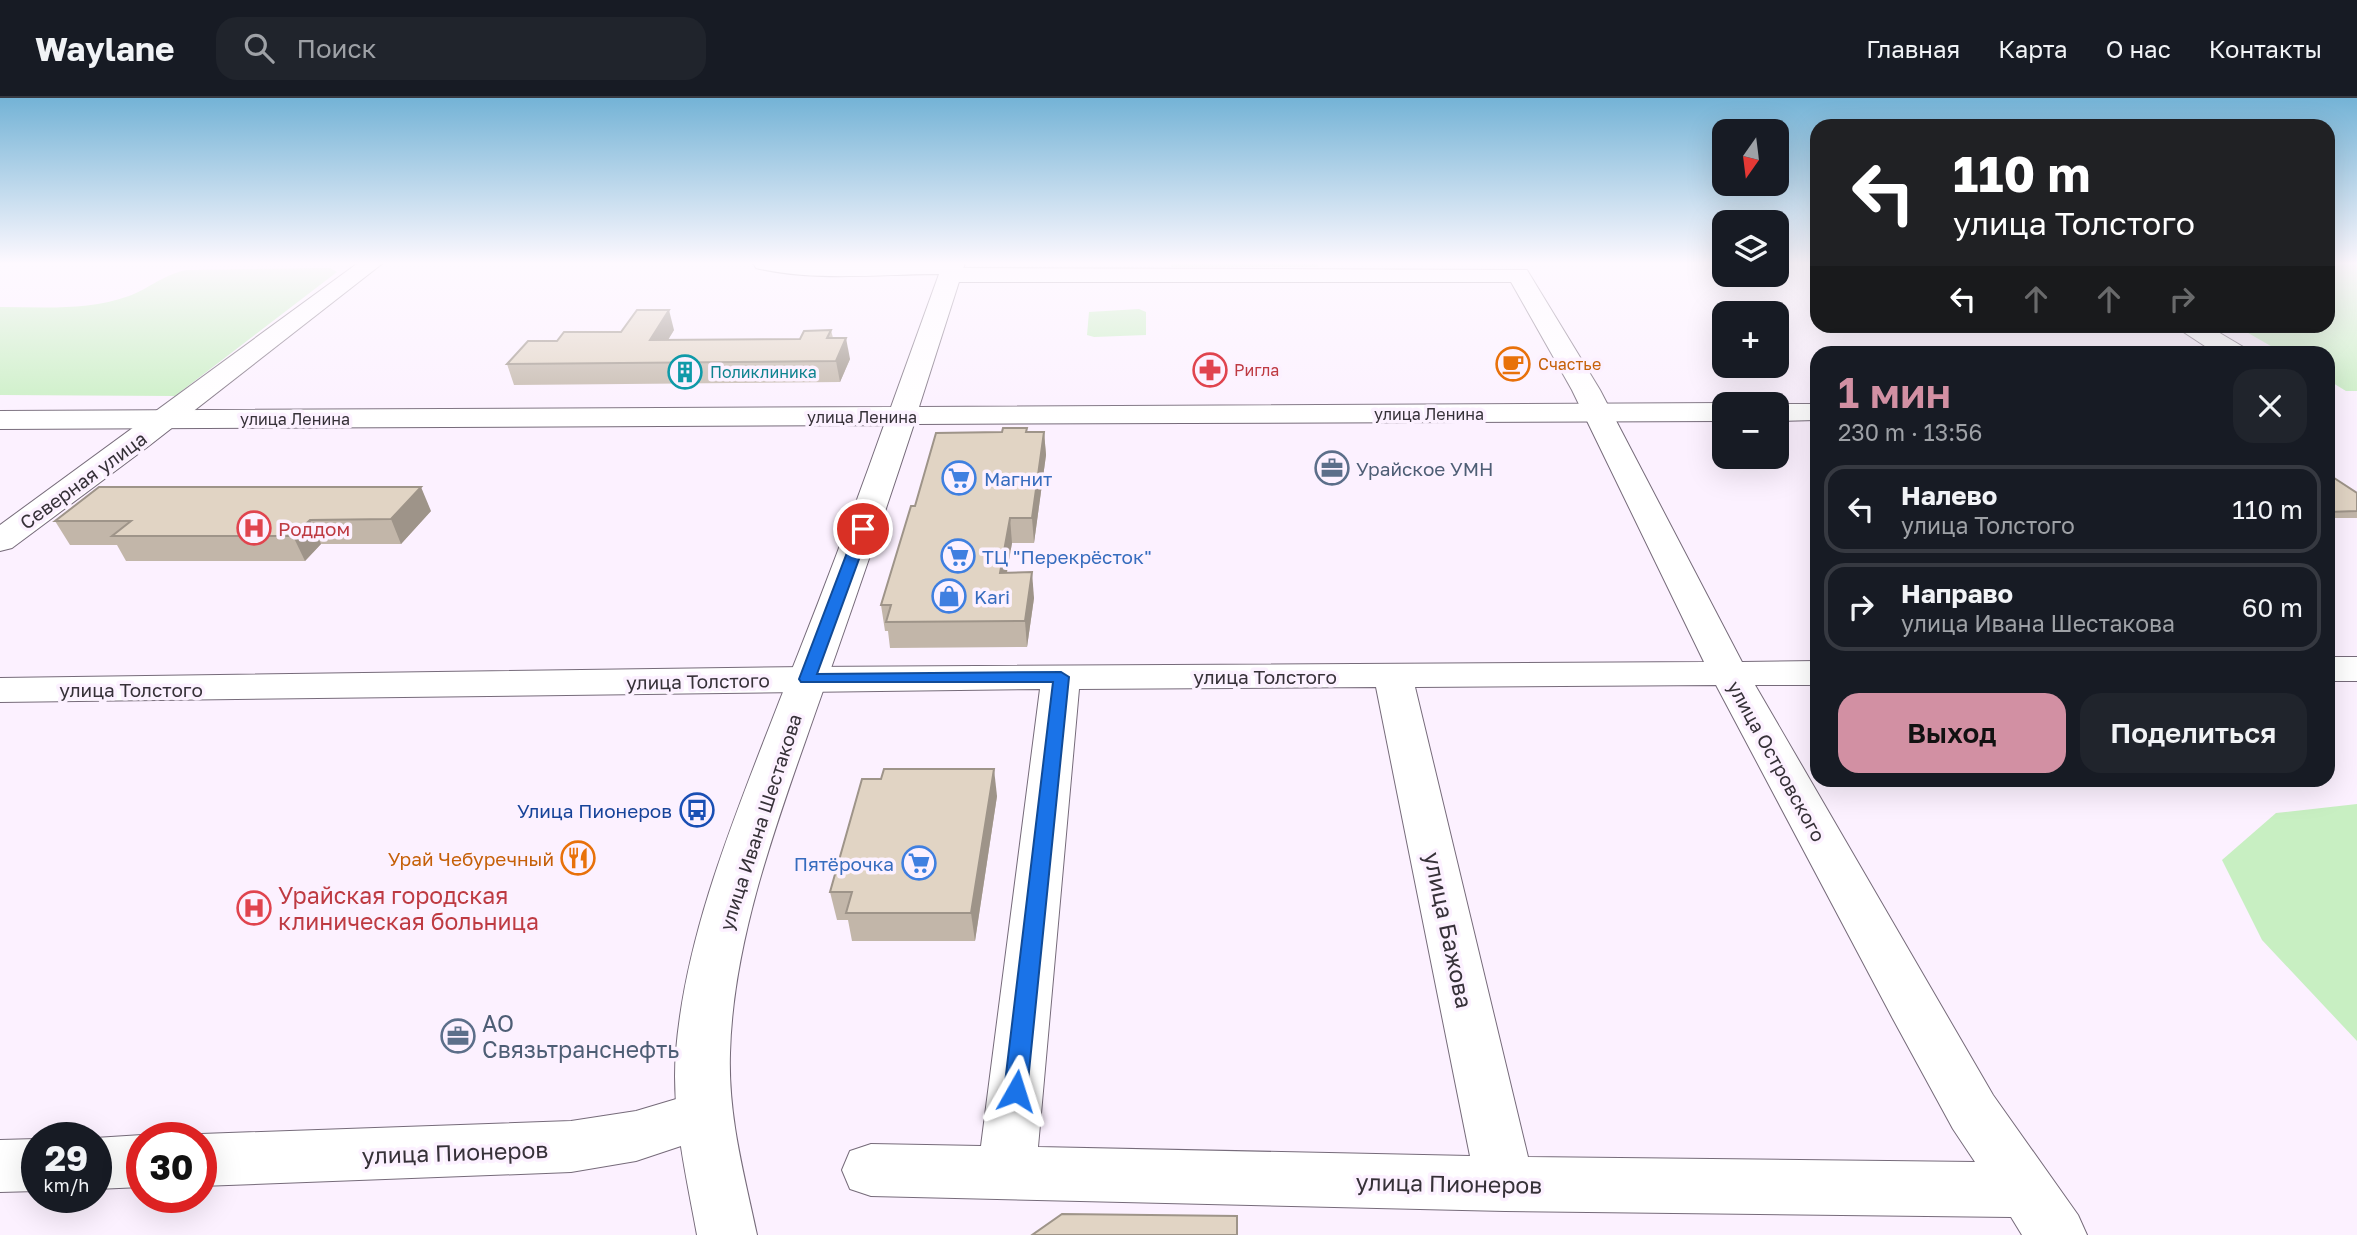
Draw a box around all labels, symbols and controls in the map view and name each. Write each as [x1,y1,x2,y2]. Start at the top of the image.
search box [216,17,706,80]
text: Waylane [35,29,174,68]
icon: search [240,29,278,67]
text: Поиск [296,33,377,64]
text: Главная [1866,34,1960,63]
text: Карта [1998,34,2068,63]
text: О нас [2106,34,2171,63]
text: Контакты [2209,34,2322,63]
north arrow [1712,119,1788,196]
map controls [1712,119,1789,469]
text: 110 m [1953,144,2090,203]
icon: left [1838,147,1929,238]
text: улица Толстого [1953,204,2195,242]
button: layers [1712,210,1789,287]
icon: left [1944,280,1982,318]
icon: ahead [2017,280,2055,318]
icon: ahead [2090,280,2128,318]
icon: right [2163,280,2201,318]
button: + [1712,301,1789,378]
cafe icon: Счастье [1494,345,1532,383]
pharmacy icon: Ригла [1191,351,1229,389]
building icon: Поликлиника [666,353,704,391]
place label: Счастье [1538,354,1601,374]
place label: Ригла [1234,360,1279,380]
place label: Поликлиника [710,362,817,382]
text: 1 мин [1838,367,1951,417]
button: close [2233,369,2307,443]
button: − [1712,392,1789,469]
street label: улица Ленина [1374,404,1484,424]
street label: улица Ленина [807,407,917,427]
street label: улица Ленина [240,409,350,429]
text: 230 m · 13:56 [1838,418,1982,446]
street label: Северная улица [15,426,151,534]
office icon: Урайское УМН [1313,449,1351,487]
place label: Урайское УМН [1356,457,1494,480]
supermarket icon: Магнит [940,459,978,497]
place label: Магнит [984,467,1052,490]
text: Налево [1901,480,1997,511]
icon: left [1842,490,1880,528]
text: 110 m [2232,494,2303,525]
pin [833,499,893,559]
hospital icon: Роддом [235,509,273,547]
icon: arrive [844,510,882,548]
text: улица Толстого [1901,511,2075,539]
place label: Роддом [278,517,350,540]
supermarket icon: ТЦ "Перекрёсток" [939,537,977,575]
place label: ТЦ "Перекрёсток" [982,545,1152,568]
shop icon: Kari [930,577,968,615]
text: Направо [1901,578,2013,609]
place label: Kari [974,585,1010,608]
icon: right [1842,588,1880,626]
text: 60 m [2242,592,2303,623]
text: улица Ивана Шестакова [1901,609,2175,637]
street label: улица Толстого [1193,665,1337,688]
street label: улица Толстого [626,668,770,694]
street label: улица Островского [1723,677,1831,845]
street label: улица Толстого [59,678,203,701]
button: Выход [1838,693,2066,773]
button: Поделиться [2080,693,2307,773]
street label: улица Ивана Шестакова [714,711,806,933]
bus stop icon: Улица Пионеров [678,791,716,829]
place label: Улица Пионеров [517,799,672,822]
restaurant icon: Урай Чебуречный [559,839,597,877]
supermarket icon: Пятёрочка [900,844,938,882]
place label: Урай Чебуречный [388,847,554,870]
street label: улица Бажова [1419,849,1479,1011]
place label: Пятёрочка [794,852,894,875]
place label: Урайская городская клиническая больница [278,881,539,935]
hospital icon: Урайская городская клиническая больница [235,889,273,927]
place label: АО Связьтранснефть [482,1009,679,1063]
office icon: АО Связьтранснефть [439,1017,477,1055]
position arrow [979,1054,1053,1128]
speed limit sign: 30 [126,1122,217,1213]
street label: улица Пионеров [361,1135,549,1169]
text: 29 [45,1137,88,1179]
street label: улица Пионеров [1356,1167,1542,1199]
text: km/h [44,1174,89,1196]

